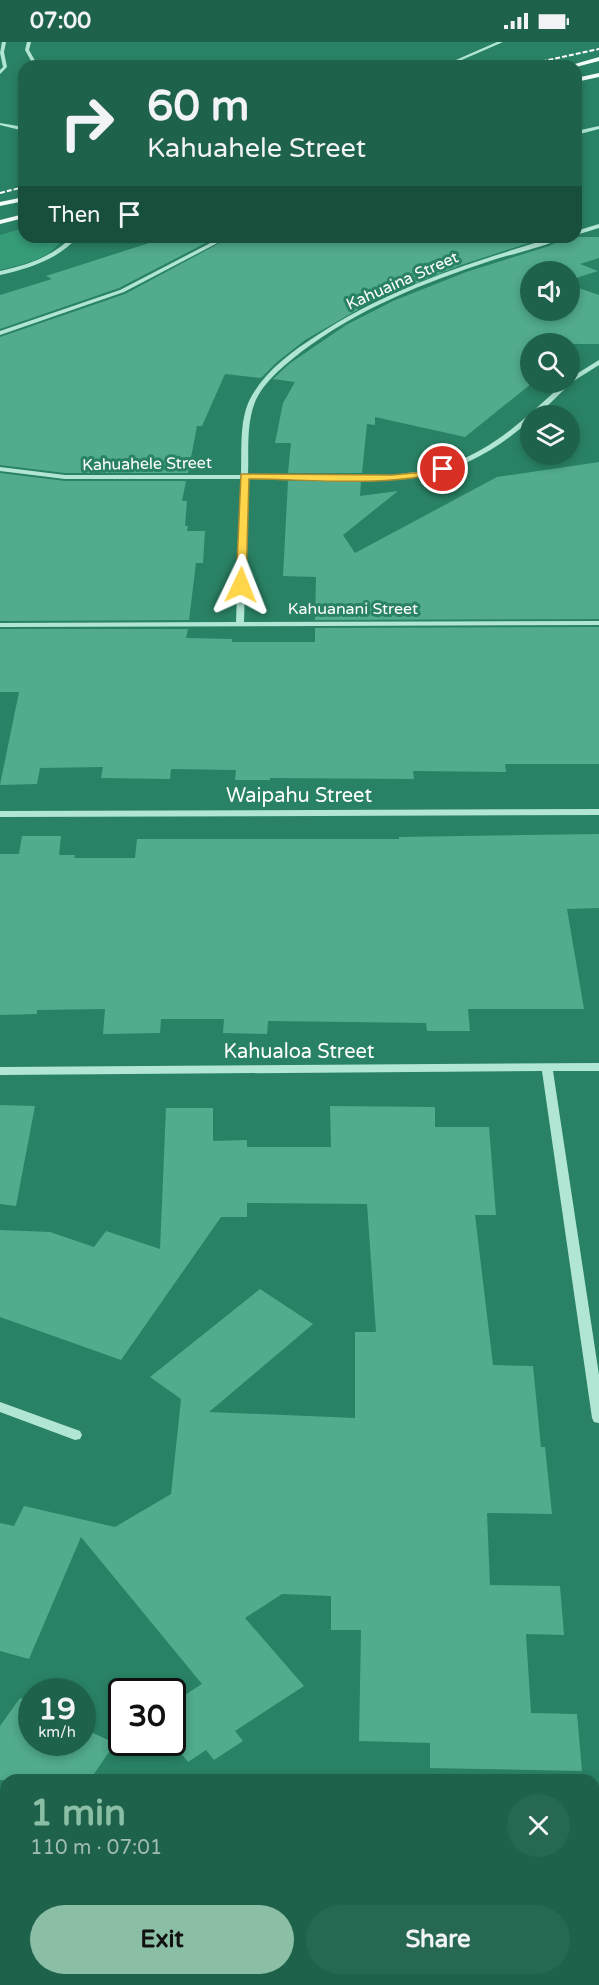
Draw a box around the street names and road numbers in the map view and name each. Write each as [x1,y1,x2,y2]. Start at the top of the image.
street label: Kahuaina Street [343,247,462,315]
street label: Kahuahele Street [82,453,212,475]
street label: Kahuanani Street [288,599,418,619]
street label: Waipahu Street [226,784,372,808]
street label: Kahualoa Street [224,1040,375,1064]

